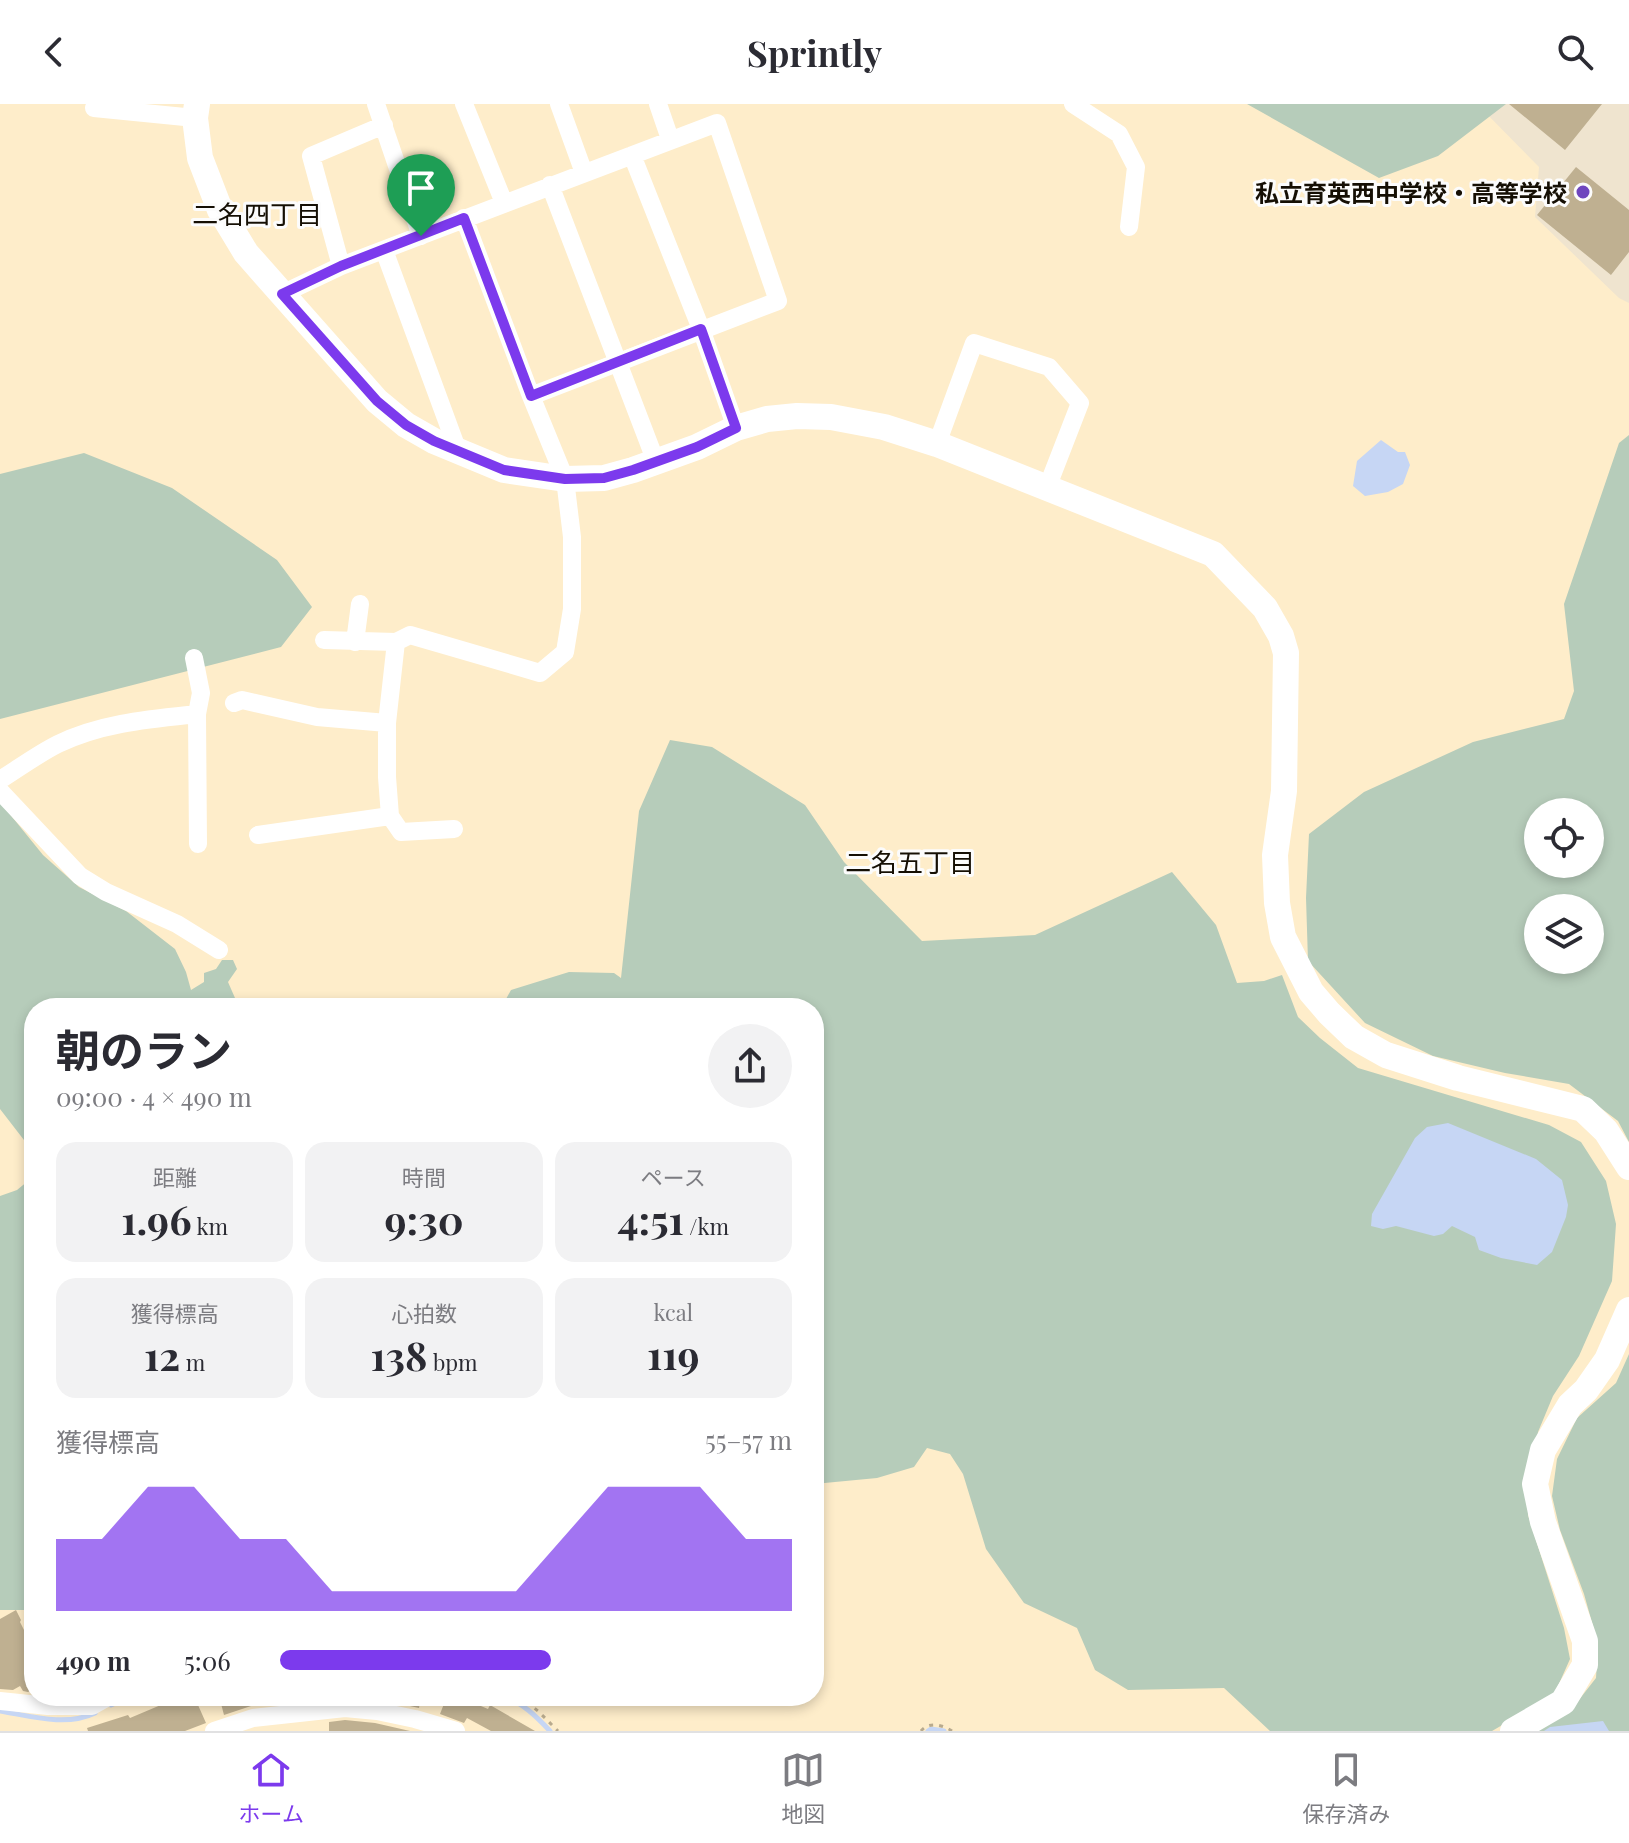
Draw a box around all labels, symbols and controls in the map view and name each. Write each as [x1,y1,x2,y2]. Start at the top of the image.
text: Sprintly [747,28,882,76]
icon: back [32,30,76,74]
icon: search [1553,30,1597,74]
pin [387,154,455,236]
icon: arrive [399,166,443,210]
place label: 私立育英西中学校・高等学校 [1255,176,1567,208]
marker: 私立育英西中学校・高等学校 [1574,183,1592,201]
district label: 二名四丁目 [192,196,322,231]
map controls [1524,798,1604,974]
button: locate [1524,798,1604,878]
district label: 二名五丁目 [845,844,975,879]
button: layers [1524,894,1604,974]
text: 朝のラン [56,1019,232,1078]
button: share [708,1024,792,1108]
text: 09:00 · 4 × 490 m [56,1079,252,1114]
text: 距離 [153,1162,197,1192]
text: 時間 [402,1162,446,1192]
text: ペース [641,1162,706,1192]
text: 1.96 [121,1192,192,1245]
text: 9:30 [384,1192,464,1245]
text: 4:51 [617,1192,684,1245]
text: km [192,1211,228,1241]
text: /km [684,1211,729,1241]
text: kcal [654,1297,693,1327]
text: 獲得標高 [131,1298,219,1328]
text: 心拍数 [391,1298,457,1328]
text: 119 [647,1327,700,1380]
text: 12 [144,1328,180,1381]
text: 138 [370,1328,427,1381]
text: m [180,1347,205,1377]
text: bpm [427,1347,478,1377]
text: 55–57 m [705,1422,792,1457]
text: 獲得標高 [56,1424,160,1459]
text: 490 m [56,1643,130,1678]
text: 5:06 [184,1643,231,1678]
tab: ホーム [239,1748,304,1828]
tab: 地図 [781,1748,825,1828]
tab: 保存済み [1302,1748,1390,1828]

